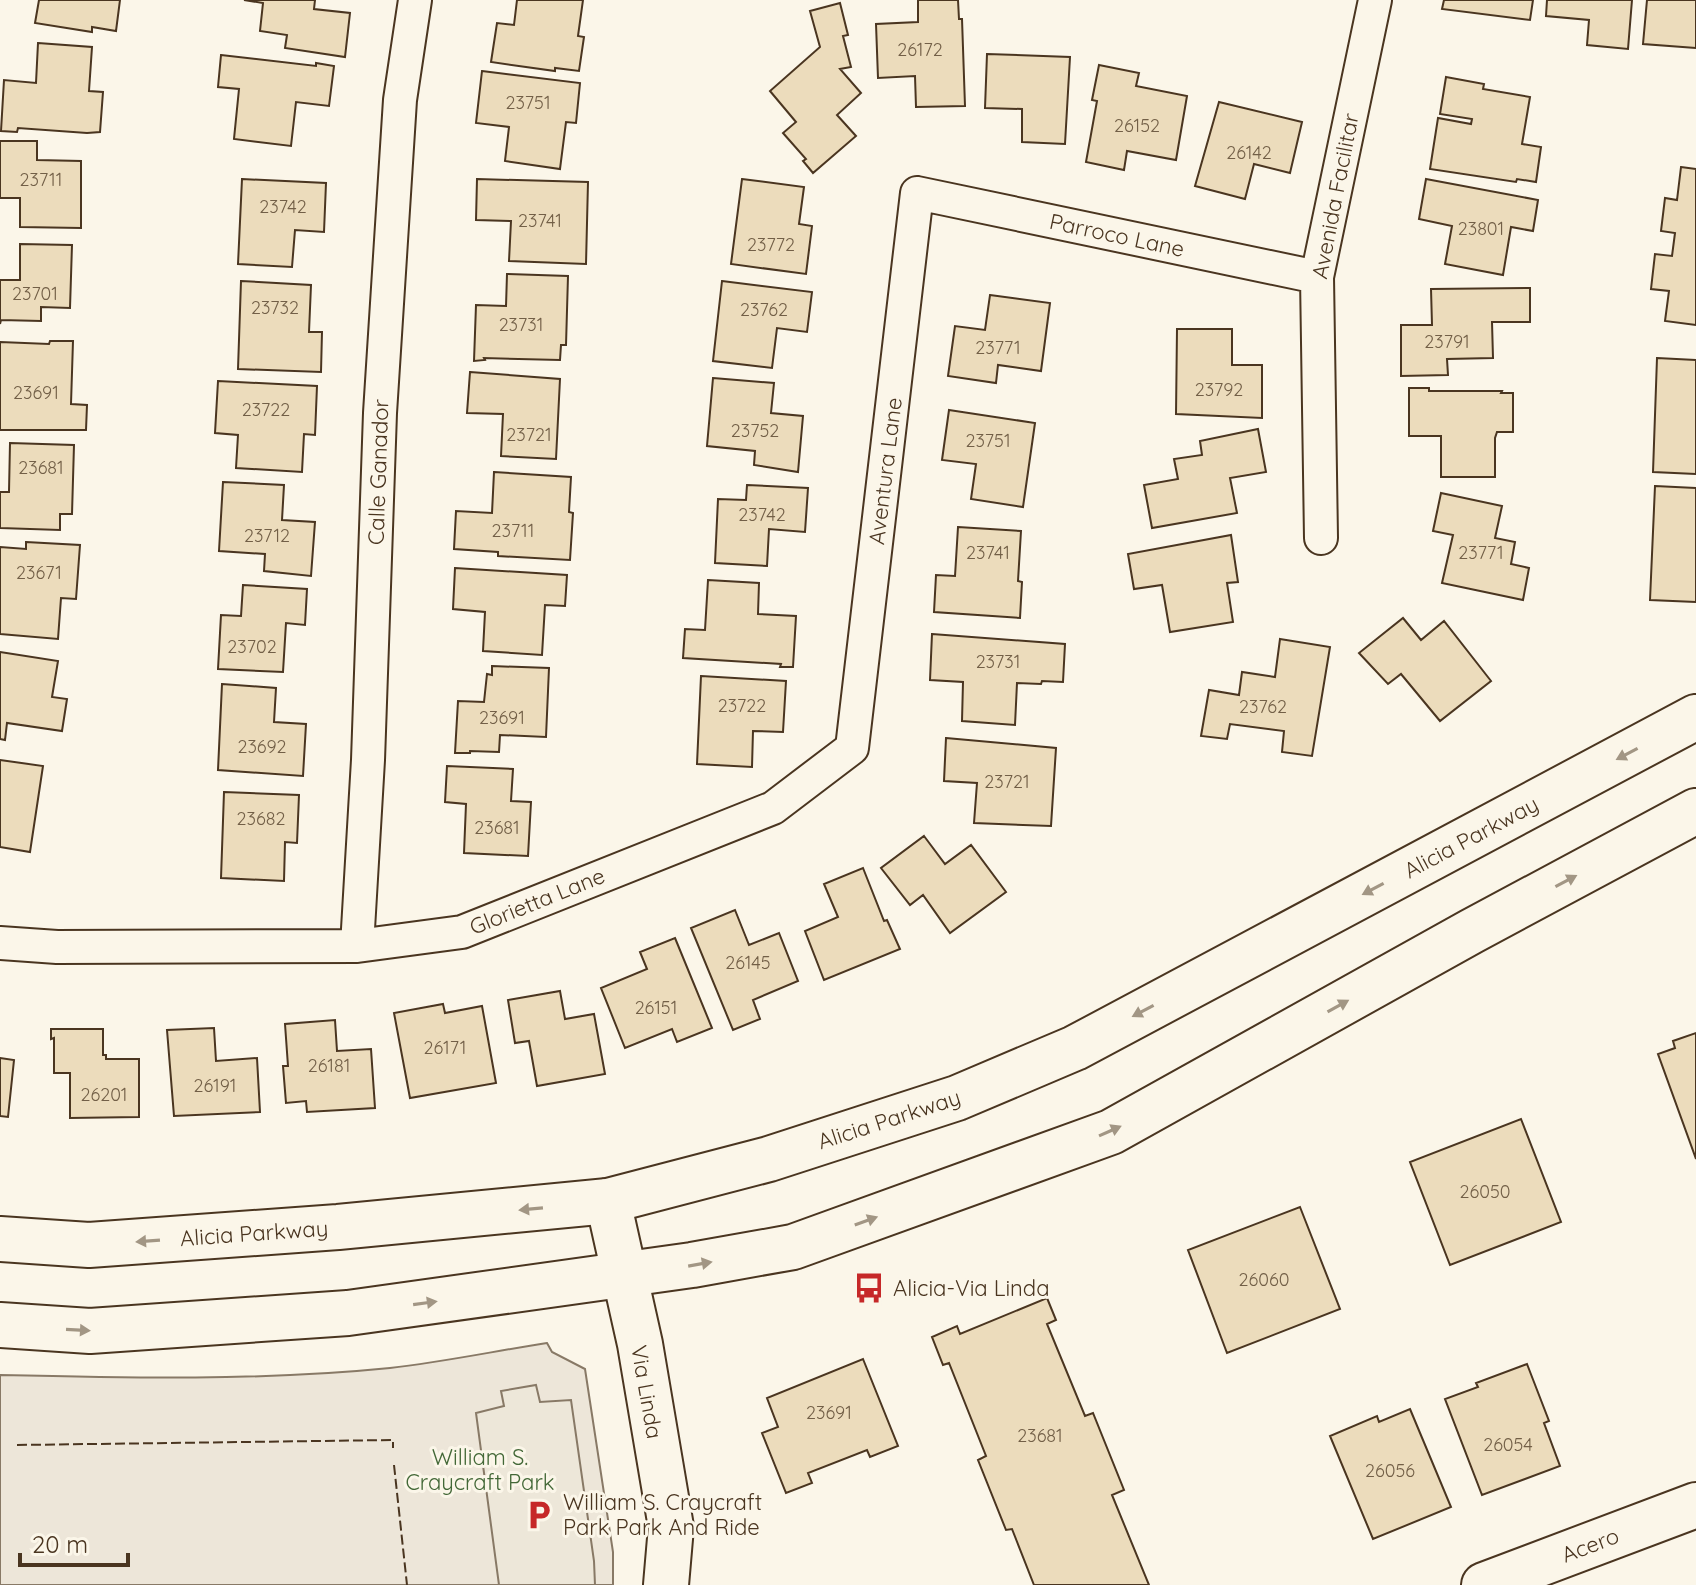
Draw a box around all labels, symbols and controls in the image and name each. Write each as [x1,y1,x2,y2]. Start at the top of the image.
house number: 26172 [897,38,943,61]
house number: 23751 [505,91,551,114]
street label: Avenida Facilitar [1305,110,1365,281]
house number: 26152 [1114,114,1160,137]
house number: 26142 [1226,141,1272,164]
house number: 23711 [20,168,62,191]
house number: 23742 [259,195,307,218]
street label: Parroco Lane [1047,207,1187,263]
house number: 23741 [518,209,562,232]
house number: 23801 [1458,217,1504,240]
house number: 23772 [747,233,795,256]
house number: 23701 [12,282,58,305]
house number: 23732 [251,296,299,319]
house number: 23762 [740,298,788,321]
house number: 23731 [499,313,543,336]
house number: 23791 [1424,330,1470,353]
house number: 23771 [975,336,1021,359]
house number: 23792 [1195,378,1243,401]
house number: 23691 [13,381,59,404]
street label: Aventura Lane [862,396,908,546]
house number: 23722 [242,398,290,421]
street label: Calle Ganador [361,398,395,545]
house number: 23752 [731,419,779,442]
house number: 23721 [506,423,552,446]
house number: 23751 [965,429,1011,452]
house number: 23681 [18,456,64,479]
house number: 23742 [738,503,786,526]
house number: 23711 [492,519,534,542]
house number: 23712 [244,524,290,547]
house number: 23741 [966,541,1010,564]
house number: 23771 [1458,541,1504,564]
house number: 23671 [16,561,62,584]
house number: 23702 [227,635,277,658]
house number: 23731 [976,650,1020,673]
house number: 23722 [718,694,766,717]
house number: 23762 [1239,695,1287,718]
house number: 23691 [479,706,525,729]
house number: 23692 [237,735,287,758]
one-way arrow [1616,747,1639,760]
house number: 23721 [984,770,1030,793]
street label: Alicia Parkway [1399,790,1543,884]
house number: 23682 [237,807,285,830]
house number: 23681 [474,816,520,839]
street label: Glorietta Lane [465,861,609,941]
one-way arrow [1555,874,1577,888]
one-way arrow [1362,882,1384,896]
house number: 26145 [725,951,771,974]
house number: 26151 [635,996,677,1019]
one-way arrow [1327,999,1349,1013]
one-way arrow [1132,1005,1155,1018]
house number: 26171 [424,1036,466,1059]
house number: 26181 [308,1054,350,1077]
house number: 26191 [193,1074,237,1097]
house number: 26201 [81,1083,128,1106]
street label: Alicia Parkway [814,1083,964,1155]
one-way arrow [1099,1124,1122,1138]
house number: 26050 [1460,1180,1510,1203]
one-way arrow [518,1202,543,1215]
street label: Alicia Parkway [179,1214,329,1252]
one-way arrow [854,1214,878,1226]
one-way arrow [135,1235,160,1248]
one-way arrow [688,1257,713,1269]
house number: 26060 [1239,1268,1289,1291]
bus stop icon: Alicia-Via Linda [852,1271,886,1305]
place label: Alicia-Via Linda [893,1274,1050,1302]
one-way arrow [413,1296,438,1309]
one-way arrow [66,1324,91,1337]
street label: Via Linda [625,1343,669,1441]
house number: 23691 [806,1401,852,1424]
house number: 23681 [1017,1424,1063,1447]
house number: 26054 [1483,1433,1533,1456]
park label: William S. Craycraft Park [405,1443,555,1496]
house number: 26056 [1365,1459,1415,1482]
place label: William S. Craycraft Park Park And Ride [563,1488,762,1541]
parking icon: William S. Craycraft Park Park And Ride [522,1498,556,1532]
scale bar [20,1517,128,1567]
street label: Acero [1557,1521,1623,1569]
text: 20 m [32,1529,88,1559]

